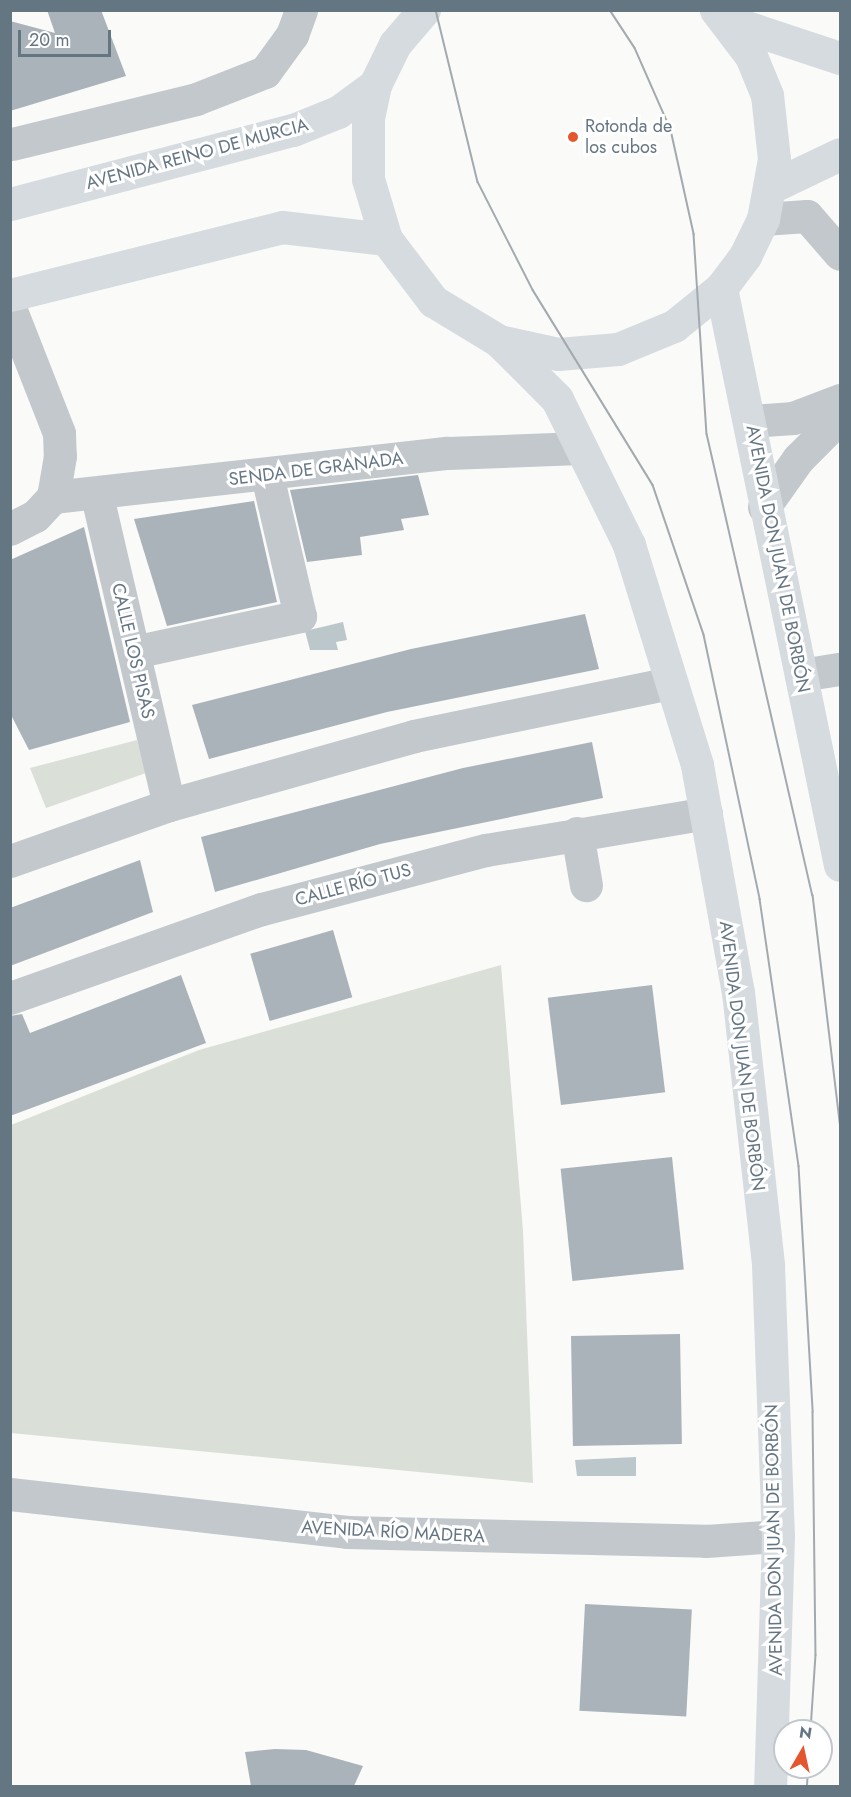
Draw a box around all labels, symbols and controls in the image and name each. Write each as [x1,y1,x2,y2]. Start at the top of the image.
scale bar [21,18,114,56]
text: 20 m [29,27,69,53]
street label: AVENIDA REINO DE MURCIA [83,114,311,194]
place label: Rotonda de los cubos [585,116,672,158]
marker: Rotonda de los cubos [566,130,580,144]
street label: AVENIDA DON JUAN DE BORBÓN [741,423,815,695]
street label: SENDA DE GRANADA [228,448,404,490]
street label: CALLE LOS PISAS [107,581,159,721]
street label: CALLE RÍO TUS [293,859,413,911]
street label: AVENIDA DON JUAN DE BORBÓN [715,920,769,1192]
street label: AVENIDA DON JUAN DE BORBÓN [761,1404,787,1676]
street label: AVENIDA RÍO MADERA [301,1516,485,1548]
north arrow [773,1719,833,1779]
text: N [798,1720,814,1745]

